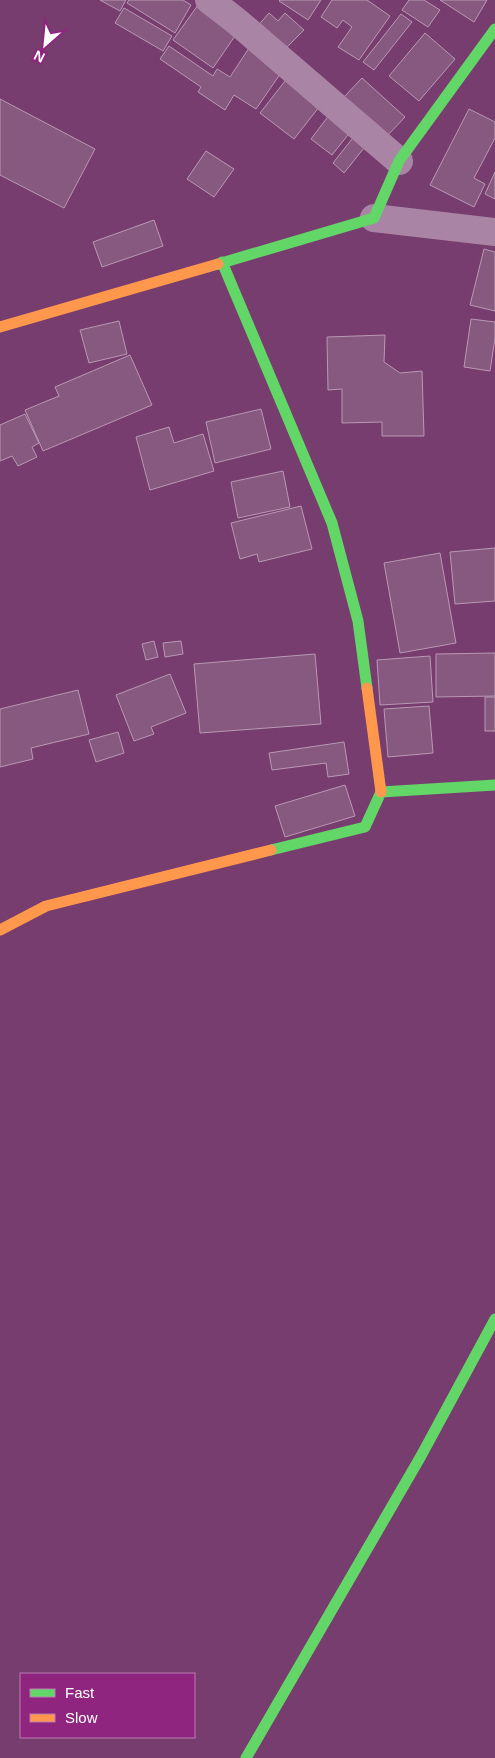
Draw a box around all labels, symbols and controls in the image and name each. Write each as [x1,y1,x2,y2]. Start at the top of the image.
north arrow [20,20,70,70]
text: N [31,47,47,66]
legend [20,1673,195,1738]
text: Fast [65,1684,95,1701]
text: Slow [65,1709,98,1726]

